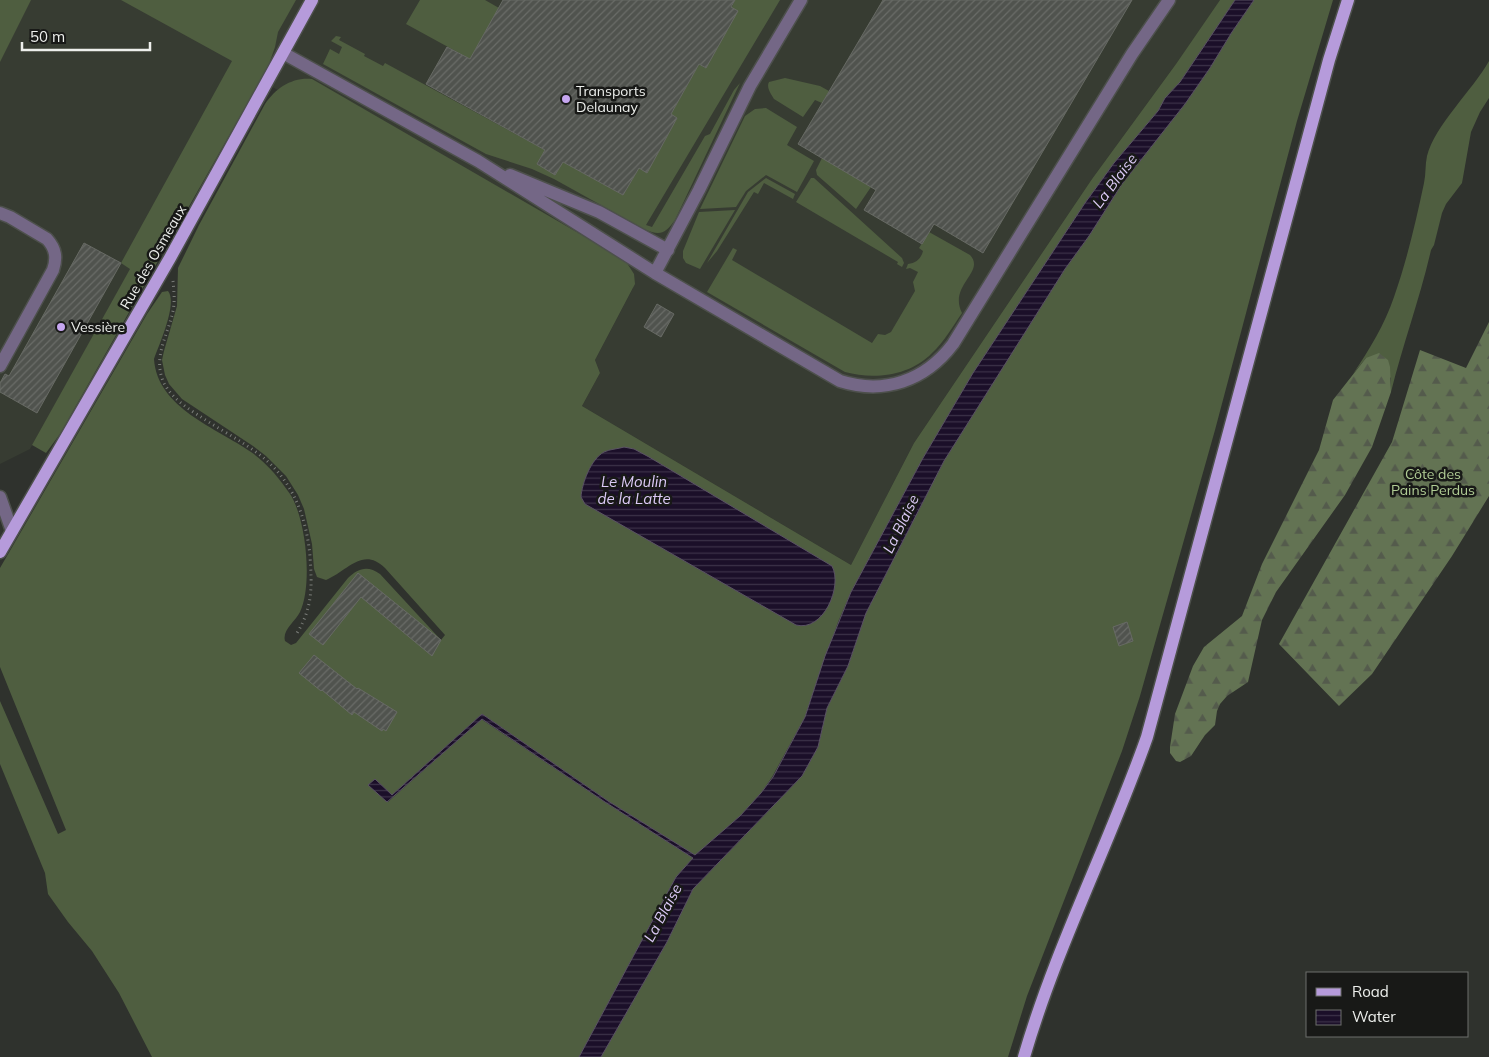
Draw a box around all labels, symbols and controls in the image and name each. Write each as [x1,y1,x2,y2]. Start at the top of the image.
scale bar [22,20,150,52]
text: 50 m [30,27,65,46]
place label: Transports Delaunay [576,82,646,116]
marker: Transports Delaunay [560,93,572,105]
water label: La Blaise [1088,150,1141,212]
street label: Rue des Osmeaux [116,201,190,312]
place label: Vessière [71,318,125,336]
marker: Vessière [55,321,67,333]
park label: Côte des Pains Perdus [1391,465,1475,499]
water label: Le Moulin de la Latte [597,472,671,508]
water label: La Blaise [878,491,923,556]
water label: La Blaise [639,880,686,945]
legend [1306,972,1469,1037]
text: Road [1352,982,1389,1001]
text: Water [1352,1007,1396,1026]

